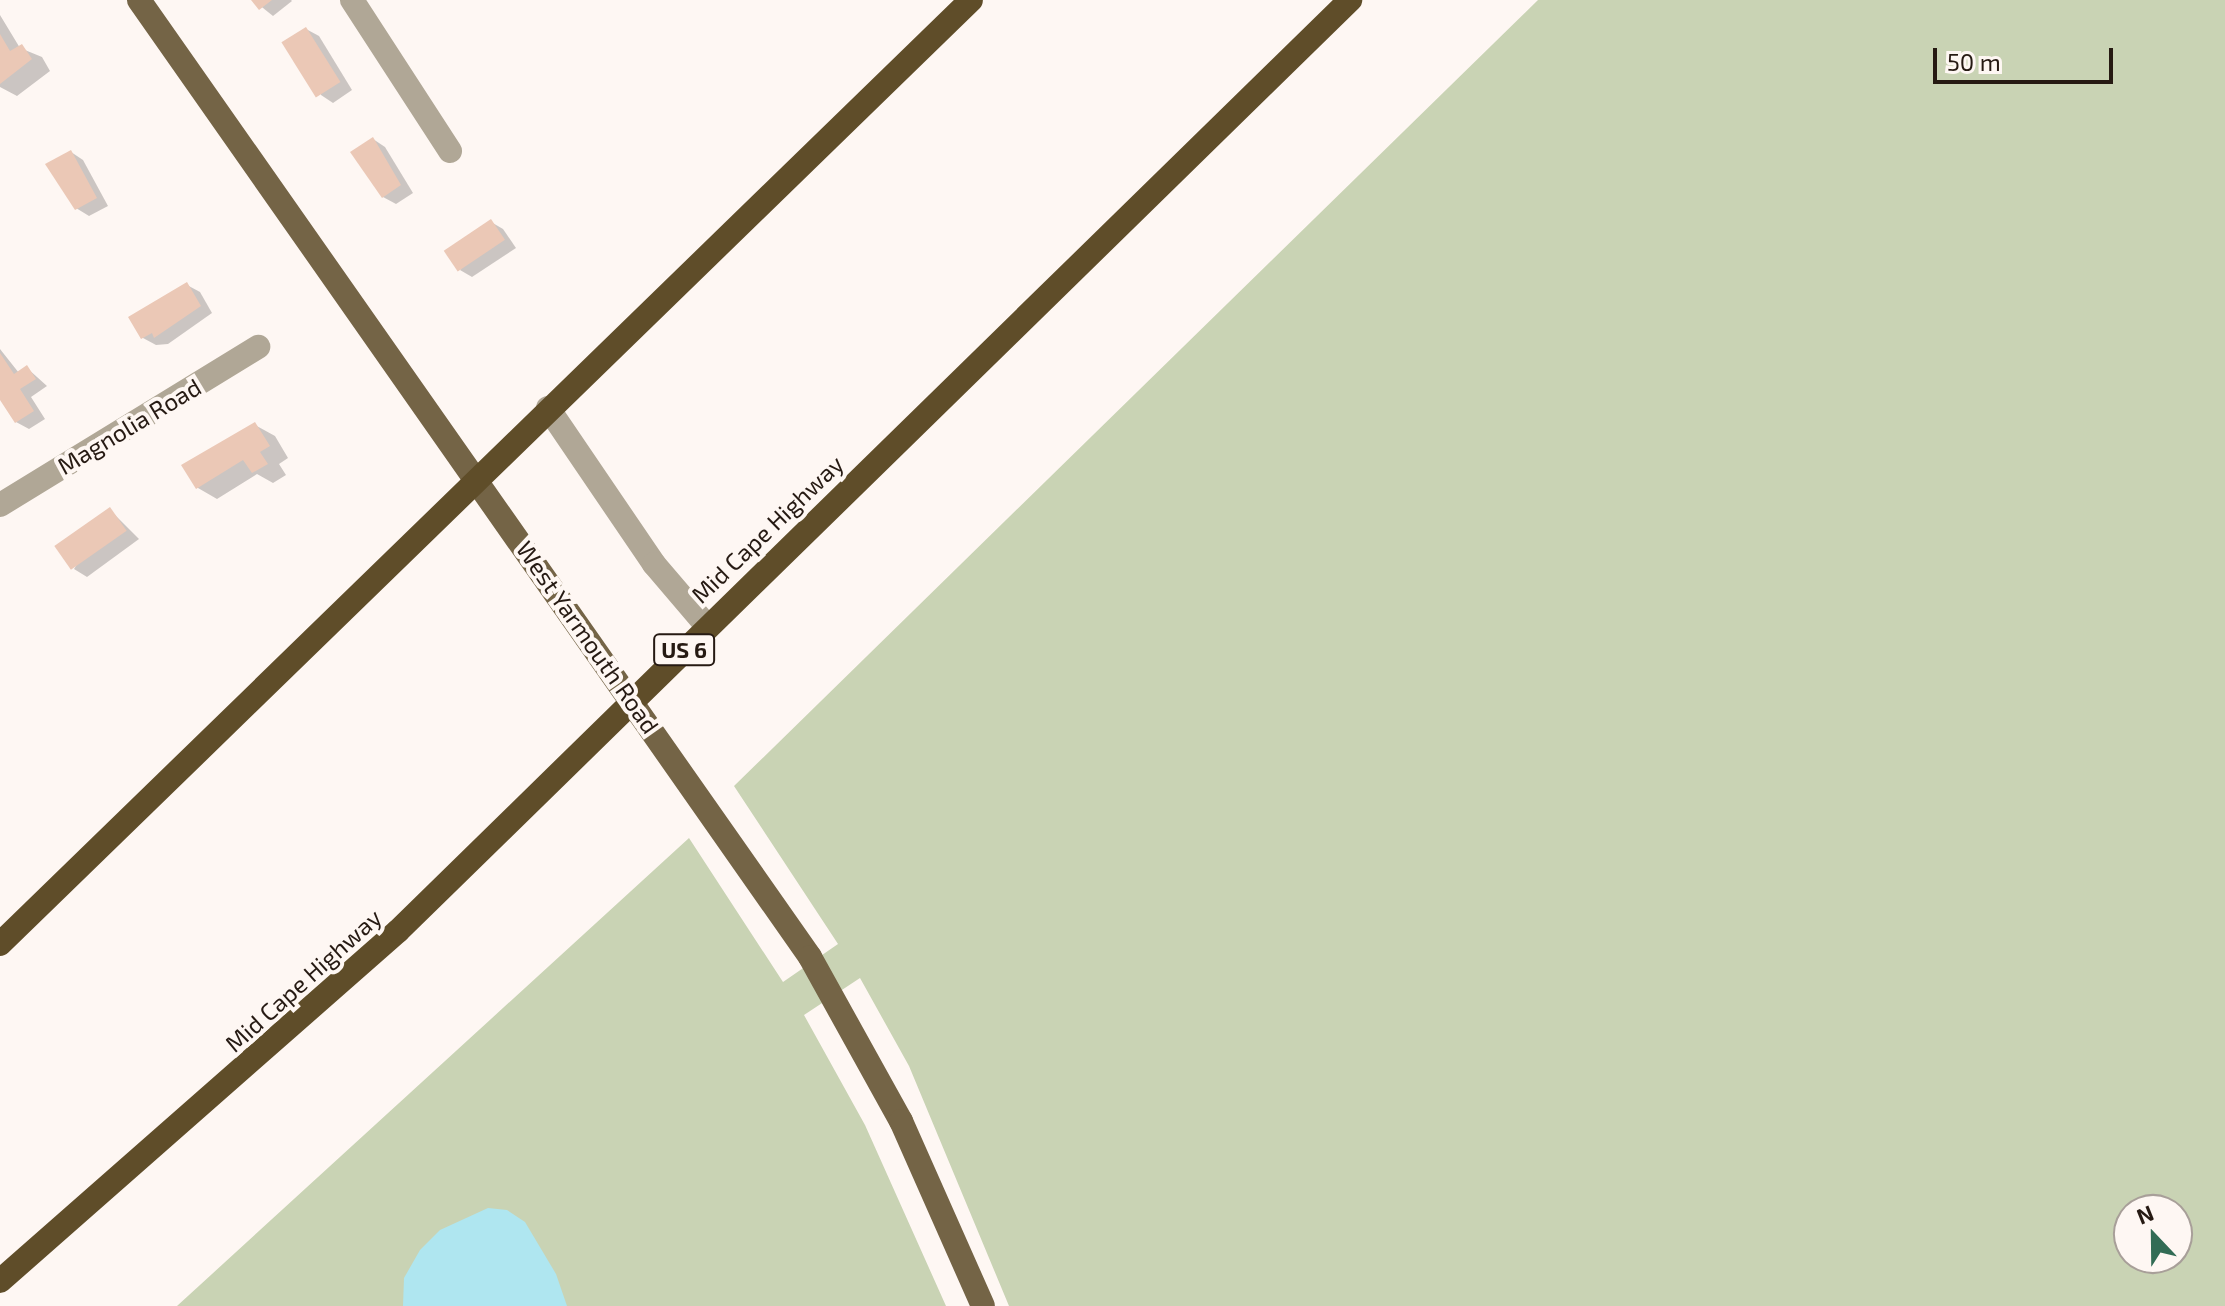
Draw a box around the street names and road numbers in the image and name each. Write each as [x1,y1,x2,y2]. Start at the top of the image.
street label: Magnolia Road [52,372,206,480]
street label: Mid Cape Highway [685,449,849,609]
street label: West Yarmouth Road [511,535,665,739]
road number: US 6 [652,632,716,668]
street label: Mid Cape Highway [219,902,387,1058]

